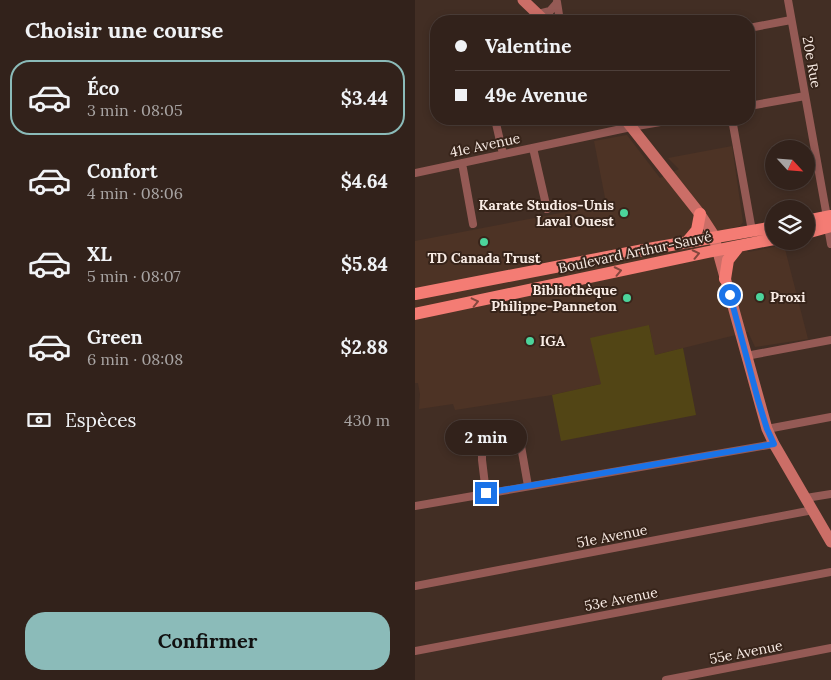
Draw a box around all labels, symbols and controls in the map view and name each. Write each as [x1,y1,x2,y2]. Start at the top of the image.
text: Choisir une course [25,16,223,44]
text: Valentine [485,34,571,58]
street label: 20e Rue [799,35,825,90]
icon: car [27,75,72,120]
text: Éco [87,76,119,100]
text: 49e Avenue [485,83,588,107]
text: $3.44 [341,86,388,110]
text: 3 min · 08:05 [87,100,183,120]
street label: 41e Avenue [448,129,522,161]
north arrow [765,140,815,190]
map controls [765,140,815,250]
icon: car [27,158,72,203]
text: Confort [87,159,158,183]
text: $4.64 [341,169,388,193]
text: 4 min · 08:06 [87,183,183,203]
place label: Karate Studios-Unis Laval Ouest [479,196,614,230]
button: layers [765,200,815,250]
marker: Karate Studios-Unis Laval Ouest [618,207,630,219]
street label: Boulevard Arthur-Sauvé [557,227,714,277]
marker: TD Canada Trust [478,236,490,248]
icon: car [27,241,72,286]
text: XL [87,242,112,266]
place label: TD Canada Trust [428,249,541,267]
one-way arrow [692,250,700,260]
text: $5.84 [341,252,388,276]
text: 5 min · 08:07 [87,266,181,286]
one-way arrow [613,266,622,277]
place label: Bibliothèque Philippe-Panneton [491,281,617,315]
route start [719,284,741,306]
place label: Proxi [770,288,806,306]
marker: Proxi [754,291,766,303]
marker: Bibliothèque Philippe-Panneton [621,292,633,304]
one-way arrow [470,297,479,308]
icon: car [27,324,72,369]
text: Green [87,325,143,349]
place label: IGA [540,332,566,350]
text: $2.88 [341,335,388,359]
marker: IGA [524,335,536,347]
text: 6 min · 08:08 [87,349,183,369]
icon: cash [25,406,53,434]
text: Espèces [65,408,136,432]
text: 430 m [344,410,390,430]
callout: 2 min [445,420,527,456]
text: 2 min [465,427,507,447]
route end [475,482,497,504]
street label: 51e Avenue [575,520,649,552]
street label: 53e Avenue [583,583,660,615]
button: Confirmer [25,612,390,670]
street label: 55e Avenue [708,636,784,668]

